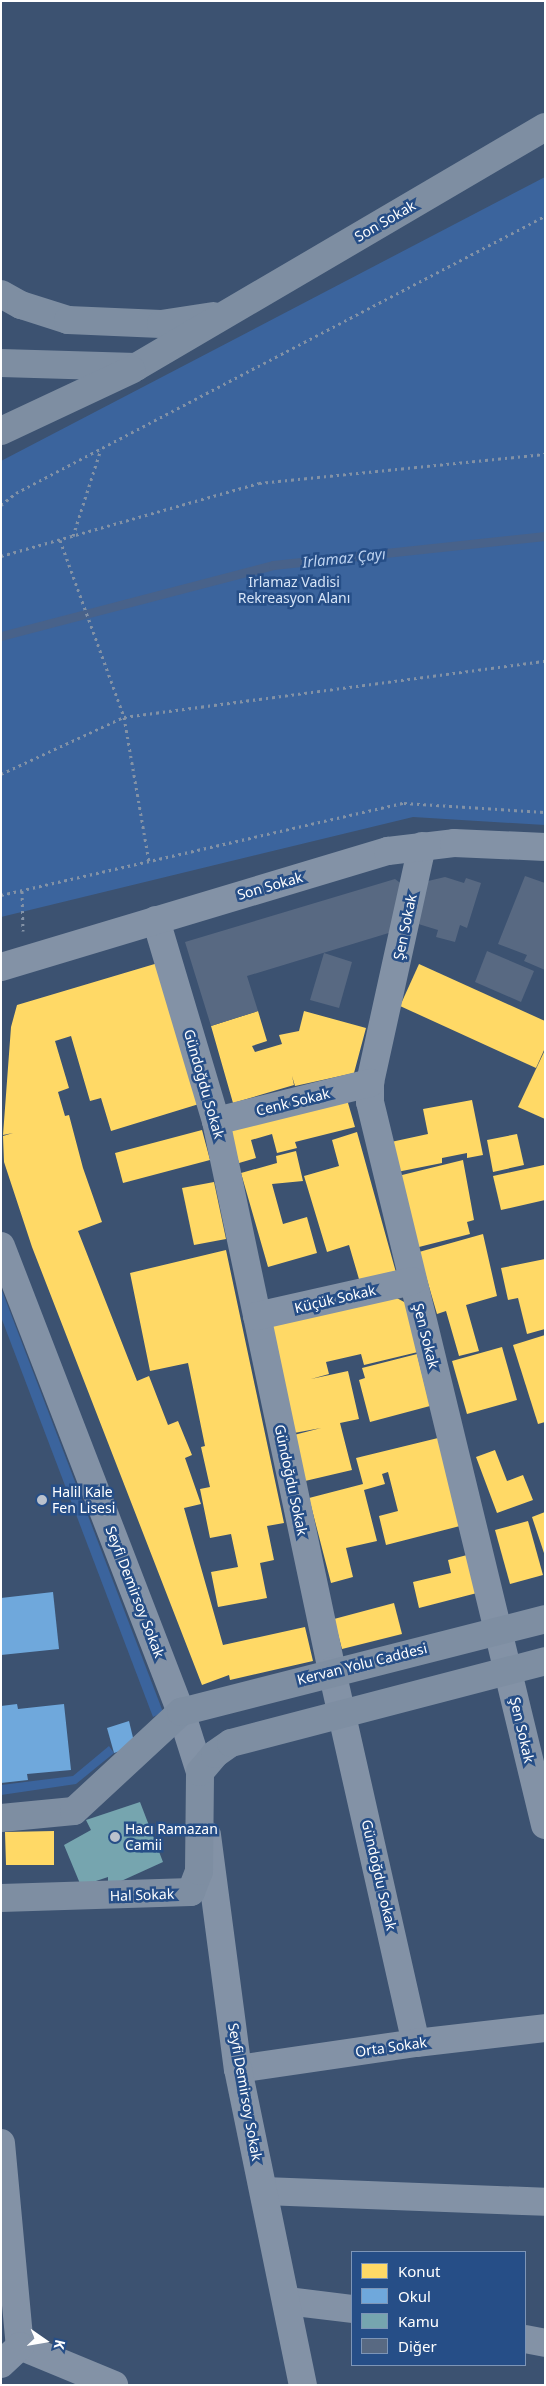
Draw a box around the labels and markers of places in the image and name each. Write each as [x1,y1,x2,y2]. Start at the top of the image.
place label: Halil Kale Fen Lisesi [52,1484,115,1516]
marker: Halil Kale Fen Lisesi [36,1494,48,1506]
place label: Hacı Ramazan Camii [125,1821,218,1854]
marker: Hacı Ramazan Camii [109,1831,121,1843]

